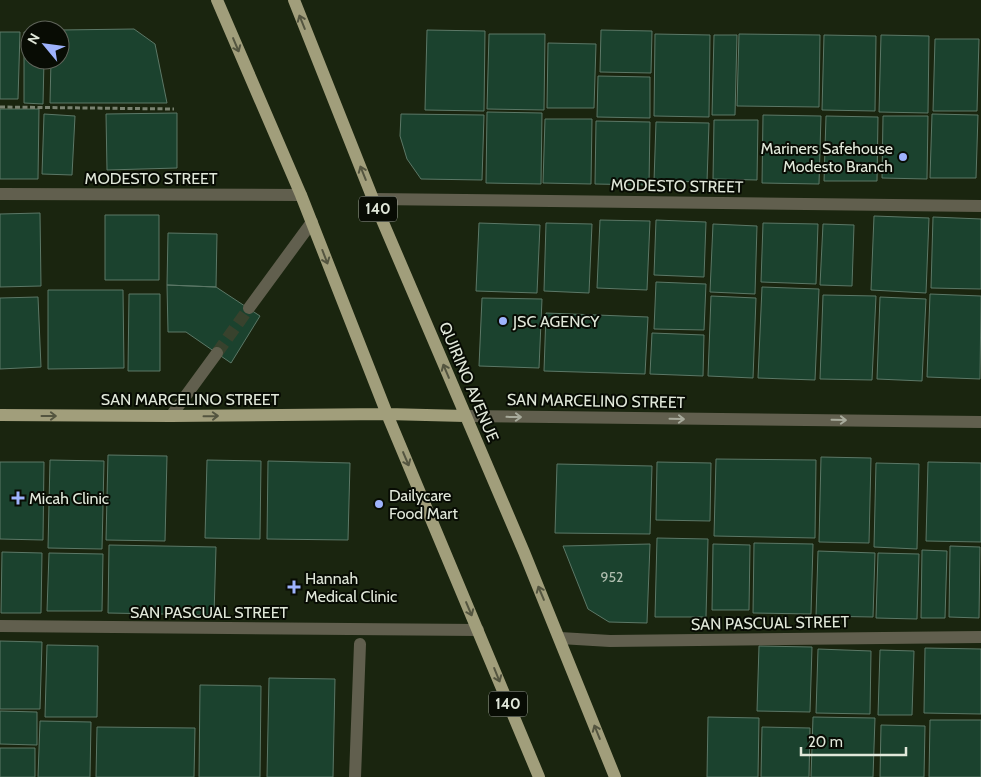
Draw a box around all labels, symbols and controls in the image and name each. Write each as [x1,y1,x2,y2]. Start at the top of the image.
one-way arrow [297,15,307,30]
north arrow [20,20,70,70]
text: N [23,30,44,47]
one-way arrow [232,37,242,52]
place label: Mariners Safehouse Modesto Branch [761,139,893,176]
marker: Mariners Safehouse Modesto Branch [897,151,909,163]
one-way arrow [358,166,367,181]
street label: MODESTO STREET [85,169,218,188]
street label: MODESTO STREET [610,175,744,197]
road number: 140 [359,196,397,222]
one-way arrow [321,248,330,264]
place label: JSC AGENCY [512,312,600,331]
marker: JSC AGENCY [497,315,509,327]
street label: QUIRINO AVENUE [435,319,503,445]
one-way arrow [441,364,451,379]
street label: SAN MARCELINO STREET [101,390,280,409]
street label: SAN MARCELINO STREET [507,390,686,412]
one-way arrow [40,411,56,421]
one-way arrow [202,411,219,421]
one-way arrow [506,412,522,422]
one-way arrow [668,414,684,423]
one-way arrow [830,415,847,425]
one-way arrow [402,451,412,466]
place label: Dailycare Food Mart [389,486,458,523]
place label: Micah Clinic [29,489,109,508]
marker: Micah Clinic [11,491,25,505]
marker: Dailycare Food Mart [373,498,385,510]
house number: 952 [601,568,623,586]
place label: Hannah Medical Clinic [305,569,397,606]
marker: Hannah Medical Clinic [287,580,301,594]
one-way arrow [536,586,545,601]
one-way arrow [465,601,475,616]
street label: SAN PASCUAL STREET [130,603,289,622]
street label: SAN PASCUAL STREET [691,612,850,634]
one-way arrow [493,667,502,682]
road number: 140 [489,692,527,716]
scale bar [801,724,906,756]
one-way arrow [592,725,601,740]
text: 20 m [808,733,843,751]

